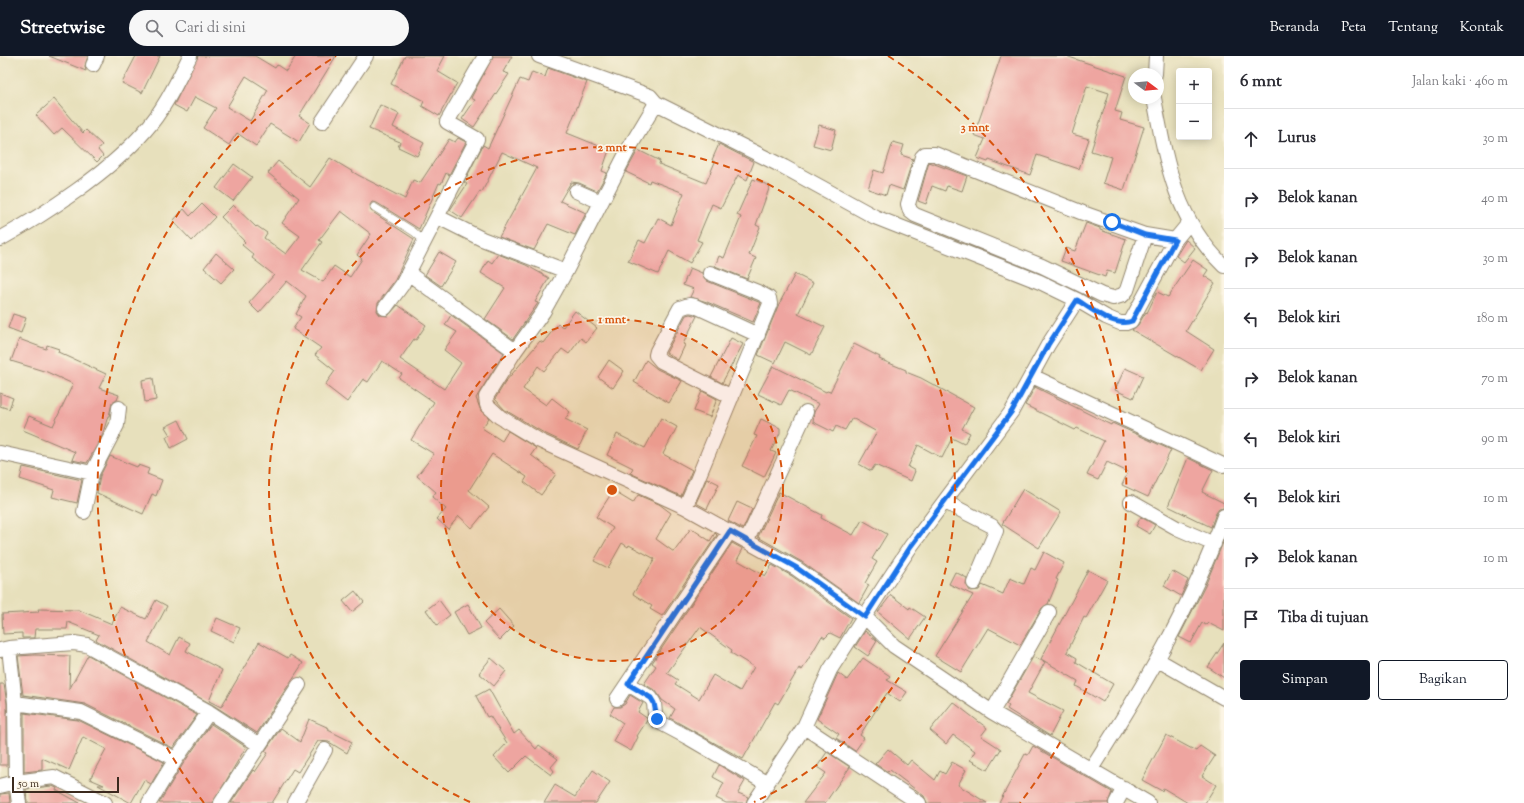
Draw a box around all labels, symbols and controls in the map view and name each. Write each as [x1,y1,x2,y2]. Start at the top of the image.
search box [129,10,409,46]
text: Streetwise [20,15,105,42]
icon: search [143,17,165,39]
text: Cari di sini [175,18,246,39]
text: Beranda [1270,18,1319,38]
text: Peta [1341,18,1366,38]
text: Tentang [1388,18,1438,38]
text: Kontak [1460,18,1504,38]
north arrow [1128,68,1164,104]
map controls [1176,68,1212,140]
button: + [1176,68,1212,104]
text: 6 mnt [1240,70,1282,94]
text: Jalan kaki · 460 m [1412,73,1508,91]
button: − [1176,104,1212,140]
text: 3 mnt [961,119,990,137]
icon: ahead [1240,128,1262,150]
text: Lurus [1278,128,1316,149]
text: 30 m [1482,130,1508,148]
text: 2 mnt [597,139,627,157]
icon: right [1240,188,1262,210]
text: Belok kanan [1278,188,1358,209]
text: 40 m [1481,190,1508,208]
route start [1103,213,1121,231]
icon: right [1240,248,1262,270]
text: Belok kanan [1278,248,1358,269]
text: 30 m [1482,250,1508,268]
icon: left [1240,308,1262,330]
text: Belok kiri [1278,308,1340,329]
text: 180 m [1477,310,1508,328]
text: 1 mnt [597,311,627,329]
icon: right [1240,368,1262,390]
text: Belok kanan [1278,368,1358,389]
text: 70 m [1481,370,1508,388]
icon: left [1240,428,1262,450]
text: Belok kiri [1278,428,1340,449]
text: 90 m [1481,430,1508,448]
centre of rings [605,483,619,497]
icon: left [1240,488,1262,510]
text: Belok kiri [1278,488,1340,509]
text: 10 m [1483,490,1508,508]
icon: right [1240,548,1262,570]
text: Belok kanan [1278,548,1358,569]
text: 10 m [1483,550,1508,568]
icon: arrive [1240,608,1262,630]
text: Tiba di tujuan [1278,608,1369,629]
button: Simpan [1240,660,1370,700]
button: Bagikan [1378,660,1508,700]
route end [648,710,666,728]
scale bar [12,775,119,794]
text: 50 m [18,776,39,792]

